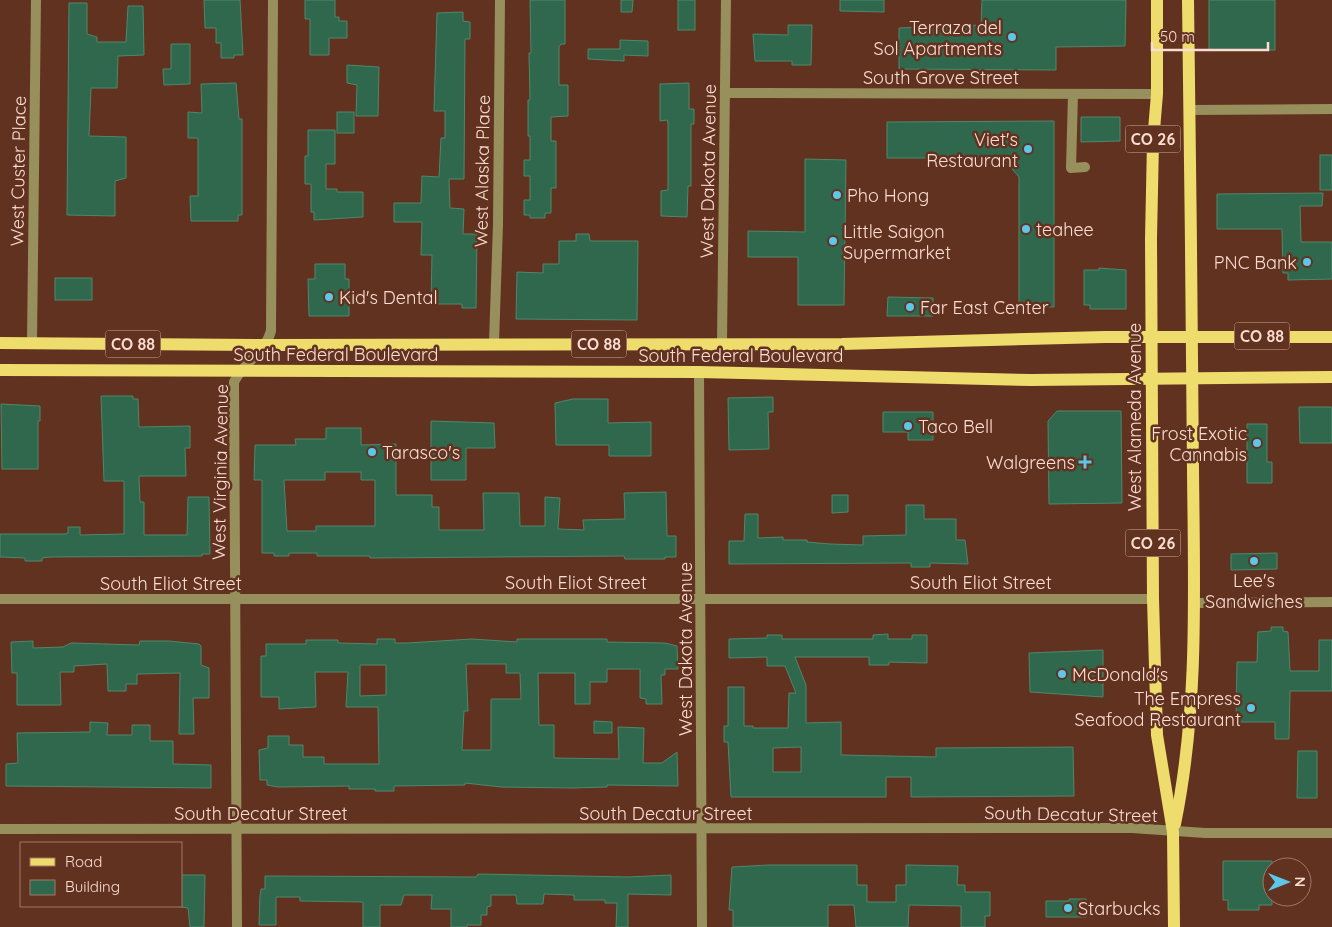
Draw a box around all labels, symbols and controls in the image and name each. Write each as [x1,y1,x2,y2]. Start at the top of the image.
place label: Terraza del Sol Apartments [874,16,1002,60]
scale bar [1152,20,1268,52]
text: 50 m [1160,27,1195,46]
marker: Terraza del Sol Apartments [1006,31,1018,43]
street label: South Grove Street [863,66,1019,89]
street label: West Dakota Avenue [695,84,721,258]
street label: West Alaska Place [469,95,495,247]
street label: West Custer Place [5,96,31,246]
road number: CO 26 [1126,126,1180,152]
place label: Viet's Restaurant [926,128,1018,172]
marker: Viet's Restaurant [1022,143,1034,155]
place label: Pho Hong [847,184,929,207]
marker: Pho Hong [831,189,843,201]
place label: teahee [1036,218,1094,241]
place label: Little Saigon Supermarket [843,220,951,264]
marker: teahee [1020,223,1032,235]
marker: Little Saigon Supermarket [827,235,839,247]
place label: PNC Bank [1214,251,1297,274]
marker: PNC Bank [1301,256,1313,268]
place label: Kid's Dental [339,286,438,309]
marker: Kid's Dental [323,291,335,303]
place label: Far East Center [920,296,1049,319]
marker: Far East Center [904,301,916,313]
road number: CO 88 [1234,322,1290,350]
street label: West Alameda Avenue [1123,323,1146,511]
road number: CO 88 [106,330,160,358]
road number: CO 88 [572,330,626,358]
street label: South Federal Boulevard [233,343,439,366]
street label: South Federal Boulevard [638,344,844,367]
street label: West Virginia Avenue [207,384,233,560]
place label: Taco Bell [918,415,993,438]
marker: Taco Bell [902,420,914,432]
place label: Frost Exotic Cannabis [1151,422,1247,466]
marker: Frost Exotic Cannabis [1251,437,1263,449]
place label: Tarasco's [382,441,460,464]
marker: Tarasco's [366,446,378,458]
place label: Walgreens [986,451,1075,474]
marker: Walgreens [1079,456,1091,468]
road number: CO 26 [1126,530,1180,556]
marker: Lee's Sandwiches [1248,555,1260,567]
street label: West Dakota Avenue [674,562,697,736]
place label: Lee's Sandwiches [1205,569,1303,613]
street label: South Eliot Street [505,571,647,594]
street label: South Eliot Street [910,571,1052,594]
street label: South Eliot Street [100,572,242,595]
place label: McDonald's [1072,663,1168,686]
marker: McDonald's [1056,668,1068,680]
place label: The Empress Seafood Restaurant [1075,687,1241,731]
marker: The Empress Seafood Restaurant [1245,702,1257,714]
street label: South Decatur Street [984,801,1158,827]
street label: South Decatur Street [174,802,348,825]
street label: South Decatur Street [579,802,753,825]
legend [20,842,182,907]
text: Road [65,852,102,871]
north arrow [1262,857,1312,907]
text: Building [65,877,120,896]
text: N [1291,877,1309,887]
place label: Starbucks [1078,897,1161,920]
marker: Starbucks [1062,902,1074,914]

